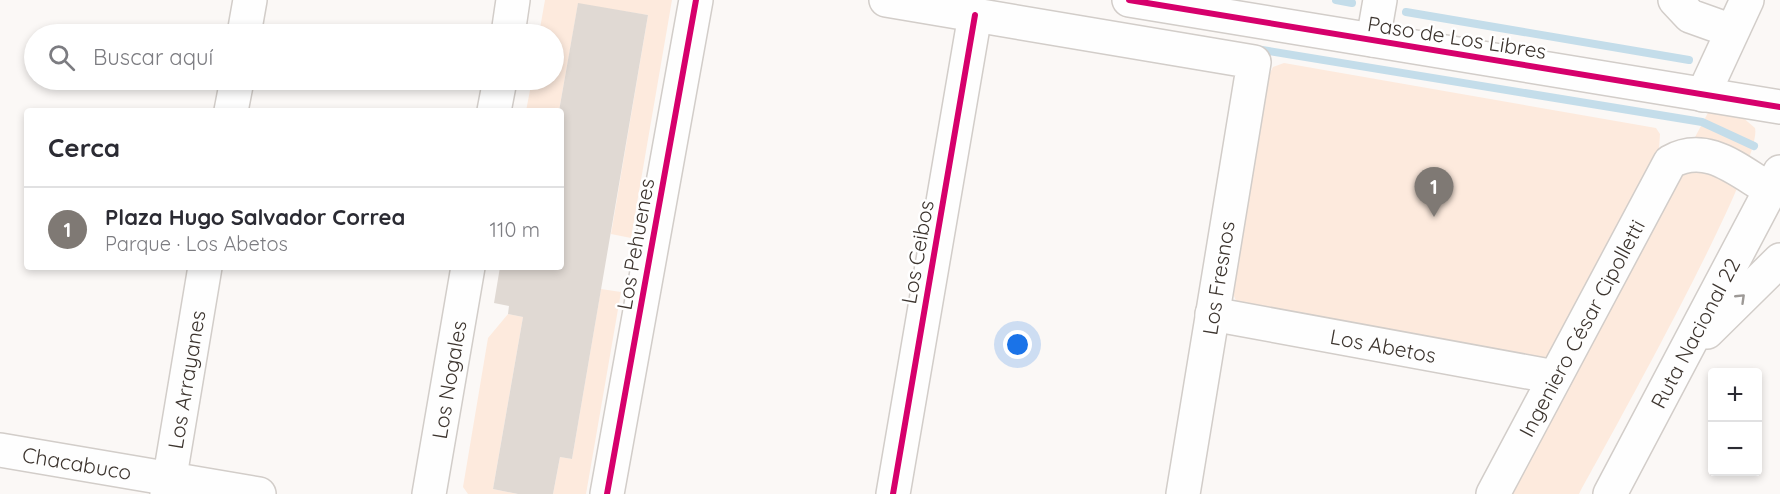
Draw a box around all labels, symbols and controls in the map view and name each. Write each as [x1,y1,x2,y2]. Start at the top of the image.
street label: Paso de Los Libres [1366,10,1548,64]
search box [24,24,564,90]
icon: search [45,41,78,74]
text: Buscar aquí [93,43,213,71]
text: Cerca [48,131,120,164]
pin: 1 [1414,168,1454,217]
street label: Los Pehuenes [611,176,659,312]
street label: Los Ceibos [895,198,939,306]
text: Plaza Hugo Salvador Correa [105,203,405,231]
street label: Ingeniero César Cipolletti [1513,215,1650,441]
text: 1 [64,217,71,242]
text: 110 m [490,217,540,242]
street label: Los Fresnos [1196,219,1240,337]
text: Parque · Los Abetos [105,231,288,256]
street label: Ruta Nacional 22 [1645,253,1745,413]
one-way arrow [1733,295,1744,306]
street label: Los Arrayanes [162,308,211,451]
street label: Los Nogales [426,319,472,441]
street label: Los Abetos [1328,323,1438,368]
your location [1003,330,1032,359]
map controls [1708,368,1762,476]
button: + [1708,368,1762,422]
button: − [1708,422,1762,476]
street label: Chacabuco [20,441,133,485]

